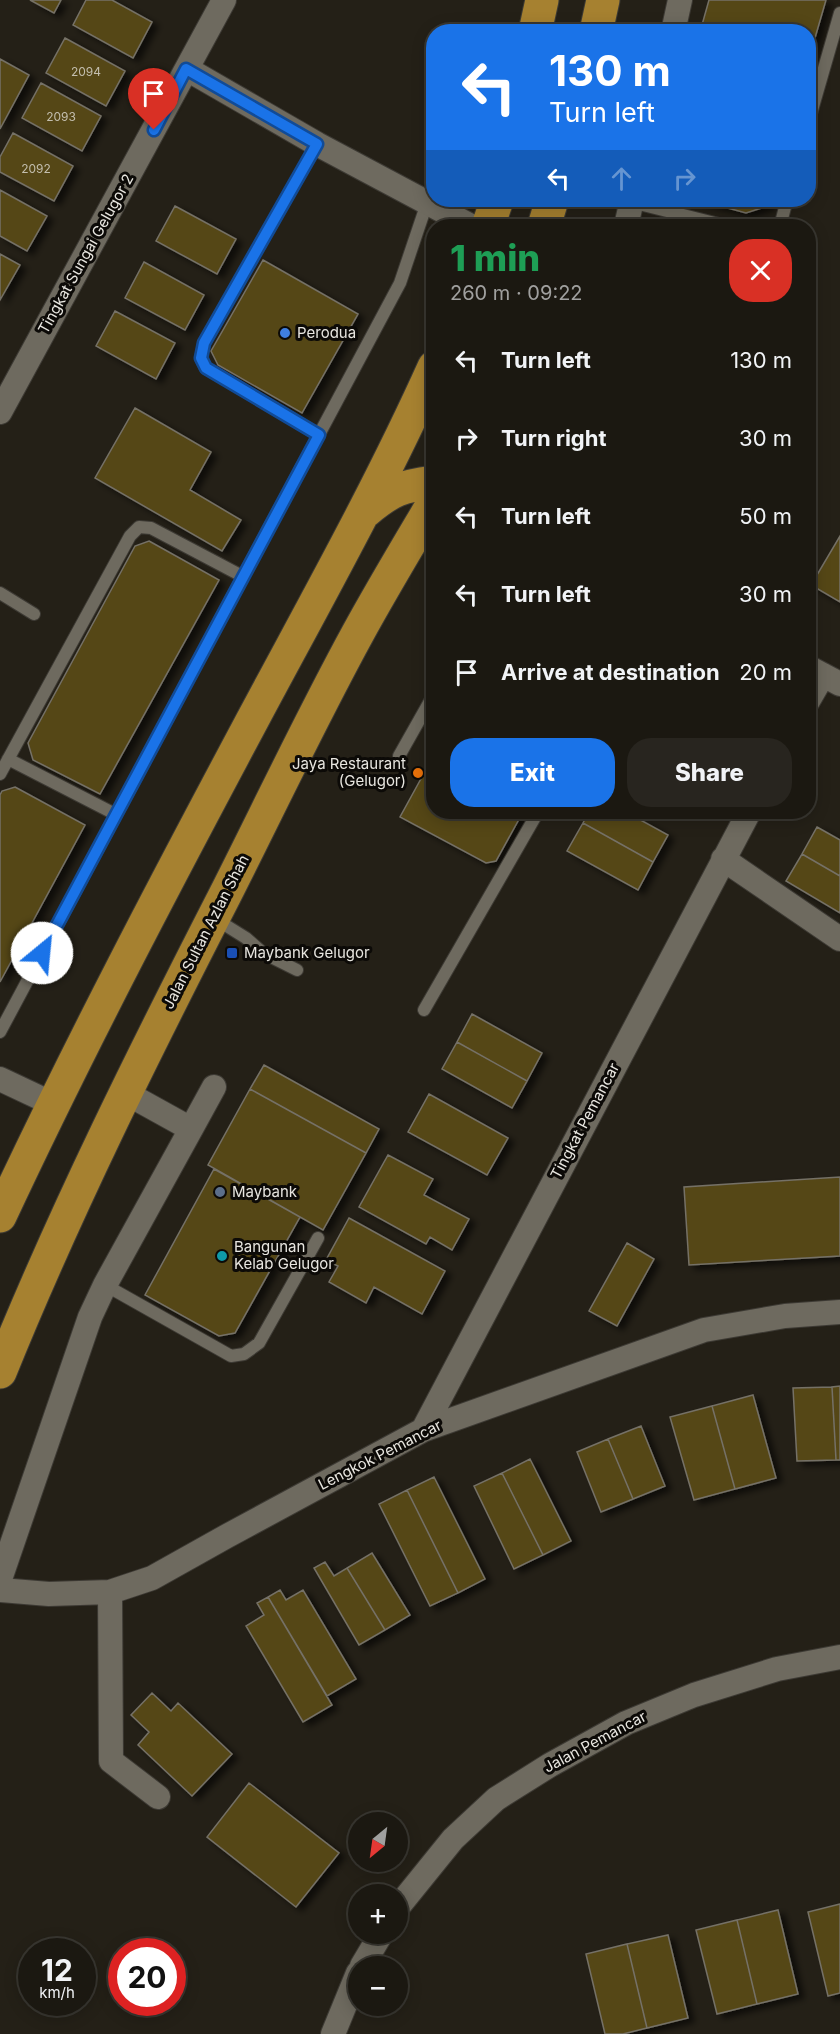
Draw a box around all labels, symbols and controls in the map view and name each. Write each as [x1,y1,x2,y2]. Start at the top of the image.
text: 130 m [549,45,671,96]
icon: left [450,48,528,126]
house number: 2094 [71,64,101,79]
pin [128,68,179,130]
icon: arrive [137,77,170,110]
text: Turn left [549,96,655,129]
house number: 2093 [46,109,76,124]
house number: 2092 [21,161,51,176]
icon: left [542,162,575,195]
icon: ahead [605,162,638,195]
icon: right [668,162,701,195]
street label: Tingkat Sungai Gelugor 2 [34,171,137,337]
text: 1 min [450,236,540,280]
button: close [729,239,792,302]
text: 260 m · 09:22 [450,281,583,305]
place label: Perodua [297,323,356,342]
marker: Perodua [278,326,292,340]
icon: left [450,344,483,377]
text: Turn left [501,347,591,373]
text: 130 m [730,347,792,373]
icon: right [450,422,483,455]
text: Turn right [501,425,607,451]
text: 30 m [739,425,792,451]
icon: left [450,500,483,533]
text: Turn left [501,503,591,529]
text: 50 m [739,503,792,529]
icon: left [450,578,483,611]
text: Turn left [501,581,591,607]
text: 30 m [739,581,792,607]
icon: arrive [450,656,483,689]
text: Arrive at destination [501,659,720,685]
text: 20 m [739,659,792,685]
button: Exit [450,738,615,807]
button: Share [627,738,792,807]
place label: Jaya Restaurant (Gelugor) [292,754,406,790]
marker: Jaya Restaurant (Gelugor) [411,766,425,780]
street label: Jalan Sultan Azlan Shah [158,851,253,1012]
position arrow [10,921,74,985]
place label: Maybank Gelugor [244,943,370,962]
marker: Maybank Gelugor [225,946,239,960]
street label: Tingkat Pemancar [546,1059,623,1182]
place label: Maybank [232,1182,298,1201]
marker: Maybank [213,1185,227,1199]
place label: Bangunan Kelab Gelugor [234,1237,334,1273]
marker: Bangunan Kelab Gelugor [215,1249,229,1263]
street label: Lengkok Pemancar [315,1415,445,1494]
street label: Jalan Pemancar [540,1706,650,1777]
north arrow [348,1812,408,1872]
map controls [348,1812,408,2016]
button: + [348,1884,408,1944]
speed limit sign: 20 [108,1938,186,2016]
text: 12 [41,1952,73,1988]
button: − [348,1956,408,2016]
text: km/h [39,1983,75,2002]

